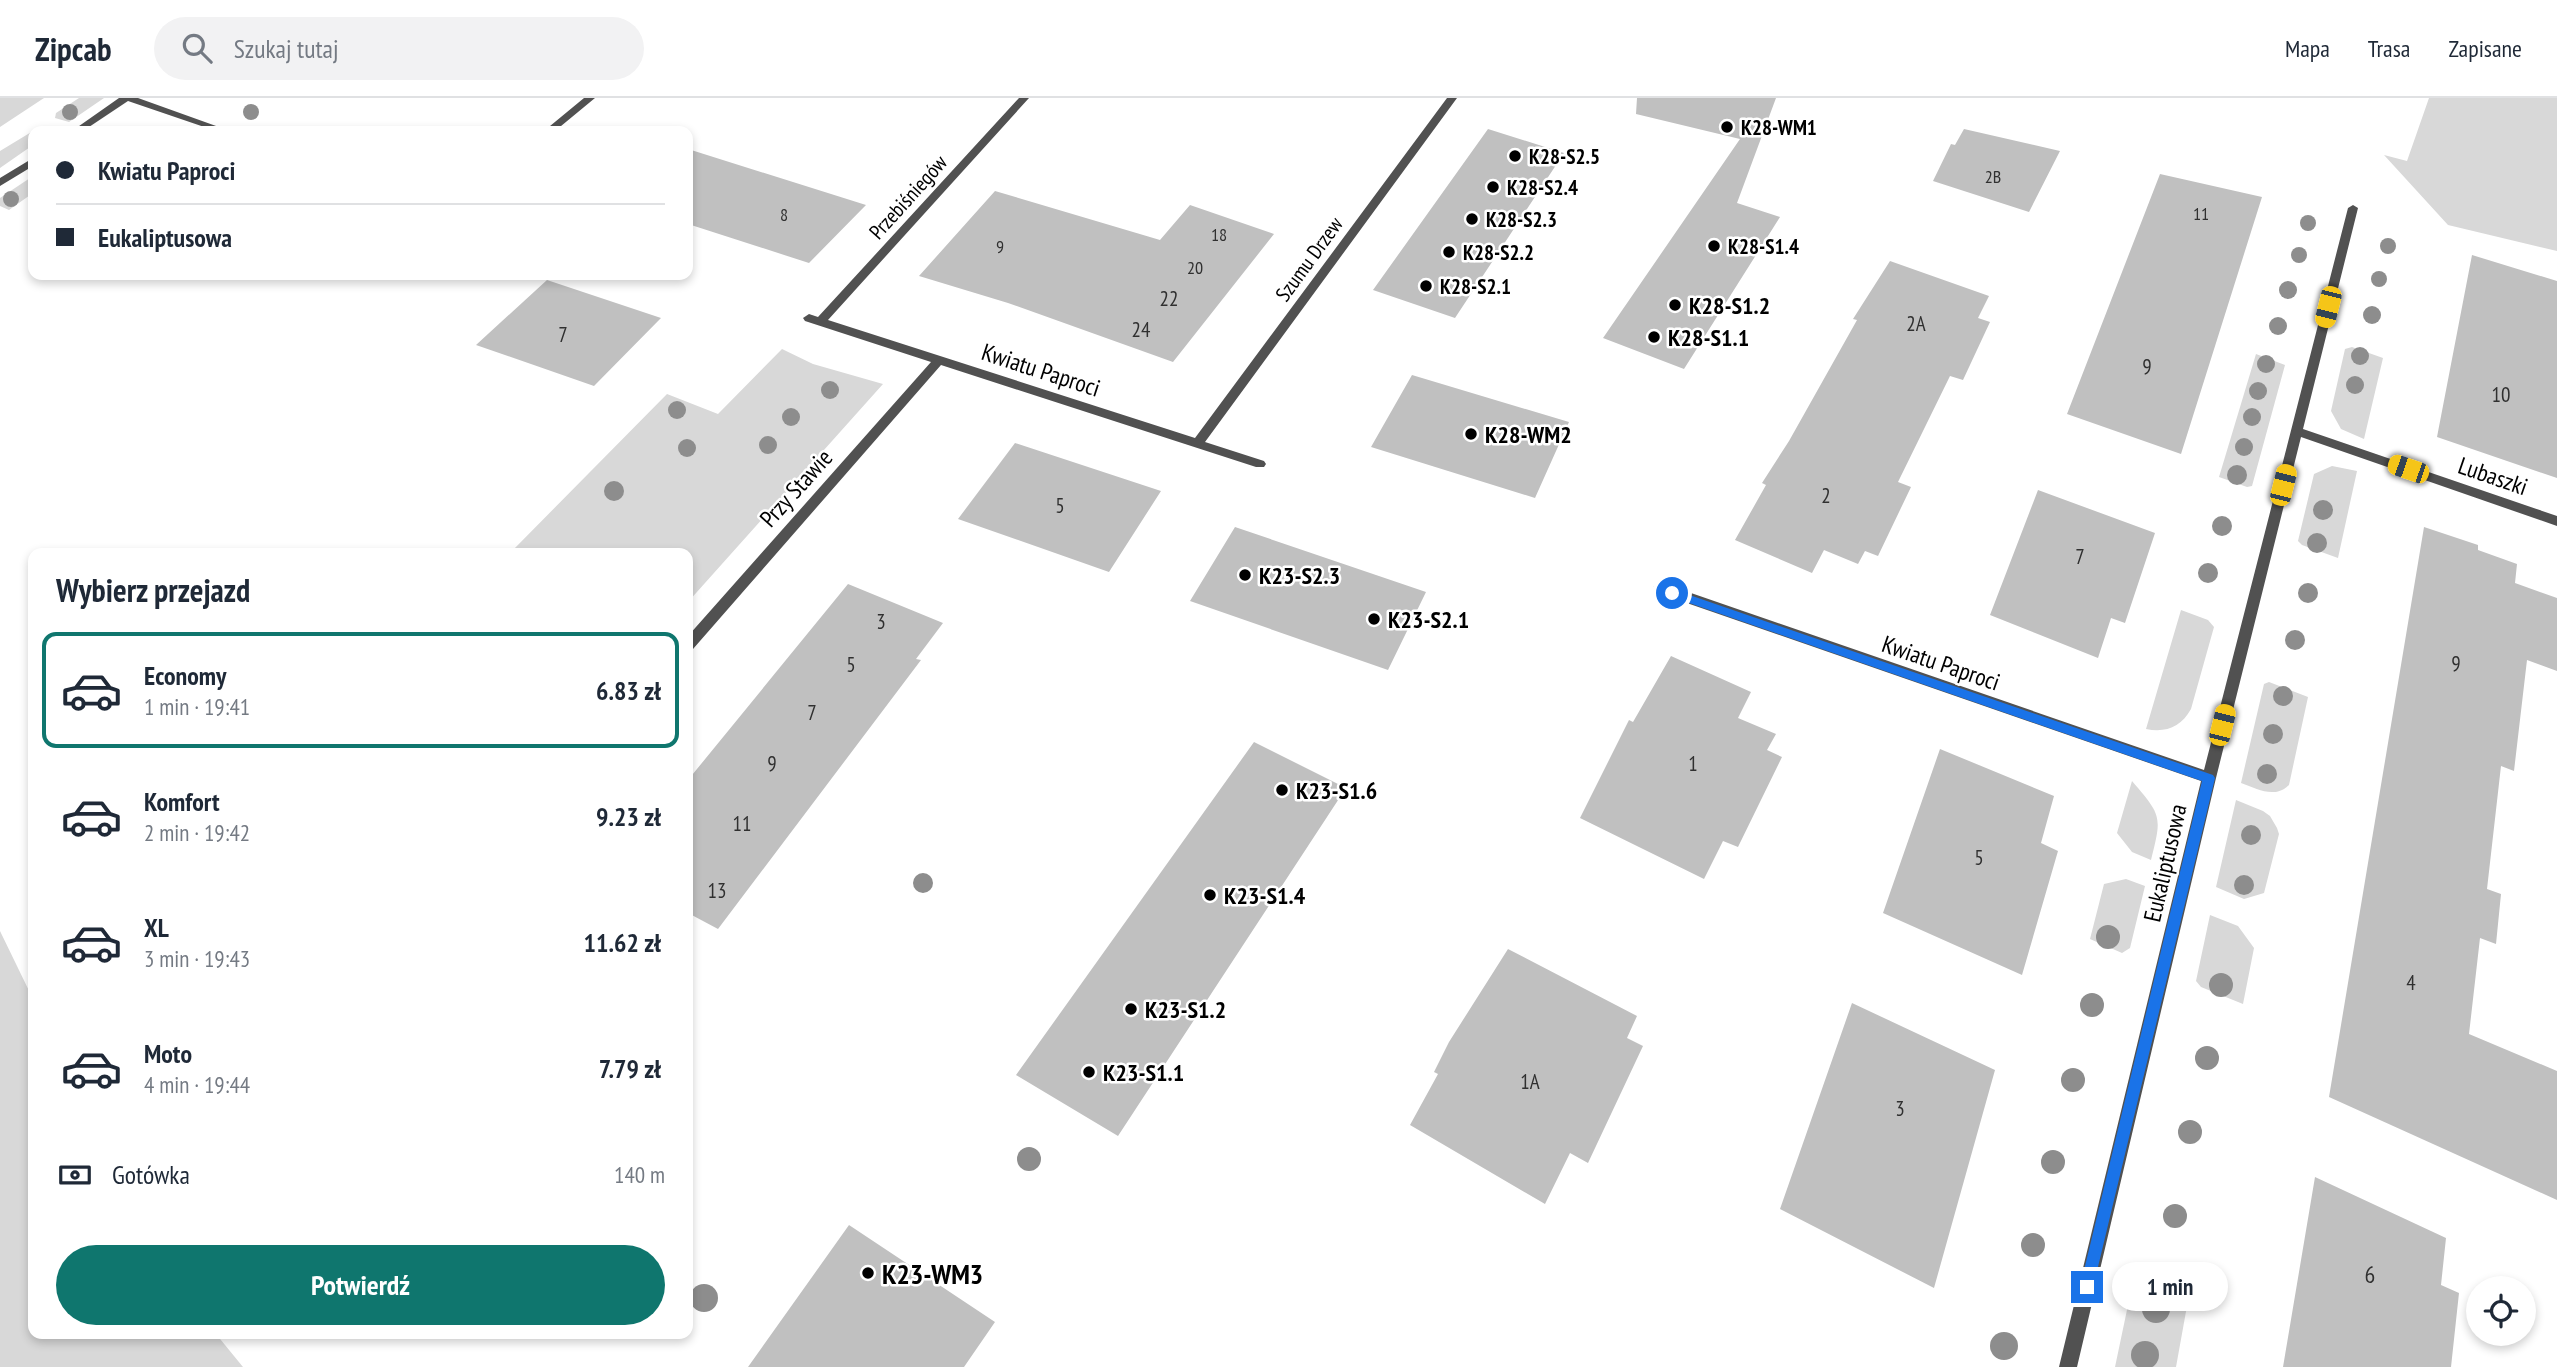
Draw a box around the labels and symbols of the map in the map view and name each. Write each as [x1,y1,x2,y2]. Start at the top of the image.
place label: K28-WM1 [1741,114,1817,141]
marker: K28-WM1 [1719,119,1735,135]
place label: K28-S2.5 [1529,143,1600,170]
marker: K28-S2.5 [1507,148,1523,164]
street label: Przebiśniegów [863,149,953,245]
house number: 2B [1985,165,2001,188]
place label: K28-S2.4 [1507,174,1578,201]
marker: K28-S2.4 [1485,179,1501,195]
house number: 11 [2193,202,2209,225]
house number: 8 [780,203,788,226]
place label: K28-S2.3 [1486,206,1557,233]
street label: Szumu Drzew [1269,211,1349,307]
marker: K28-S2.3 [1464,211,1480,227]
house number: 18 [1211,223,1227,246]
place label: K28-S1.4 [1728,233,1799,260]
house number: 9 [996,235,1004,258]
marker: K28-S1.4 [1706,238,1722,254]
place label: K28-S2.2 [1463,239,1534,266]
marker: K28-S2.2 [1441,244,1457,260]
house number: 20 [1187,256,1203,279]
place label: K28-S2.1 [1440,273,1511,300]
marker: K28-S2.1 [1418,278,1434,294]
car [2313,284,2344,330]
house number: 22 [1160,285,1178,312]
place label: K28-S1.2 [1689,290,1770,321]
marker: K28-S1.2 [1667,297,1683,313]
house number: 2A [1906,310,1926,337]
house number: 24 [1132,316,1151,343]
house number: 7 [558,321,568,348]
place label: K28-S1.1 [1668,322,1749,353]
marker: K28-S1.1 [1646,329,1662,345]
street label: Kwiatu Paproci [978,336,1104,404]
house number: 9 [2142,353,2152,380]
house number: 10 [2492,381,2510,408]
place label: K28-WM2 [1485,419,1572,450]
marker: K28-WM2 [1463,426,1479,442]
street label: Przy Stawie [753,443,839,533]
street label: Lubaszki [2454,450,2532,502]
car [2385,452,2432,486]
car [2268,462,2299,508]
house number: 2 [1821,482,1831,509]
house number: 5 [1055,492,1065,519]
house number: 7 [2075,543,2085,570]
place label: K23-S2.3 [1259,560,1340,591]
marker: K23-S2.3 [1237,567,1253,583]
route start [1656,577,1688,609]
place label: K23-S2.1 [1388,604,1469,635]
house number: 3 [876,608,886,635]
marker: K23-S2.1 [1366,611,1382,627]
street label: Kwiatu Paproci [1878,628,2004,698]
house number: 9 [2451,650,2461,677]
house number: 5 [846,651,856,678]
house number: 7 [807,699,817,726]
car [2207,702,2238,748]
house number: 9 [767,750,777,777]
house number: 1 [1688,750,1698,777]
place label: K23-S1.6 [1296,775,1377,806]
marker: K23-S1.6 [1274,782,1290,798]
street label: Eukaliptusowa [2136,801,2194,925]
house number: 11 [733,810,751,837]
house number: 5 [1974,844,1984,871]
house number: 13 [708,877,726,904]
place label: K23-S1.4 [1224,880,1306,911]
marker: K23-S1.4 [1202,887,1218,903]
house number: 4 [2406,969,2416,996]
place label: K23-S1.2 [1145,994,1226,1025]
marker: K23-S1.2 [1123,1001,1139,1017]
place label: K23-S1.1 [1103,1057,1184,1088]
marker: K23-S1.1 [1081,1064,1097,1080]
house number: 1A [1520,1068,1540,1095]
house number: 3 [1895,1095,1905,1122]
place label: K23-WM3 [882,1255,983,1292]
house number: 6 [2365,1259,2375,1290]
callout: 1 min [2112,1262,2227,1312]
marker: K23-WM3 [860,1265,876,1281]
route end [2071,1271,2103,1303]

